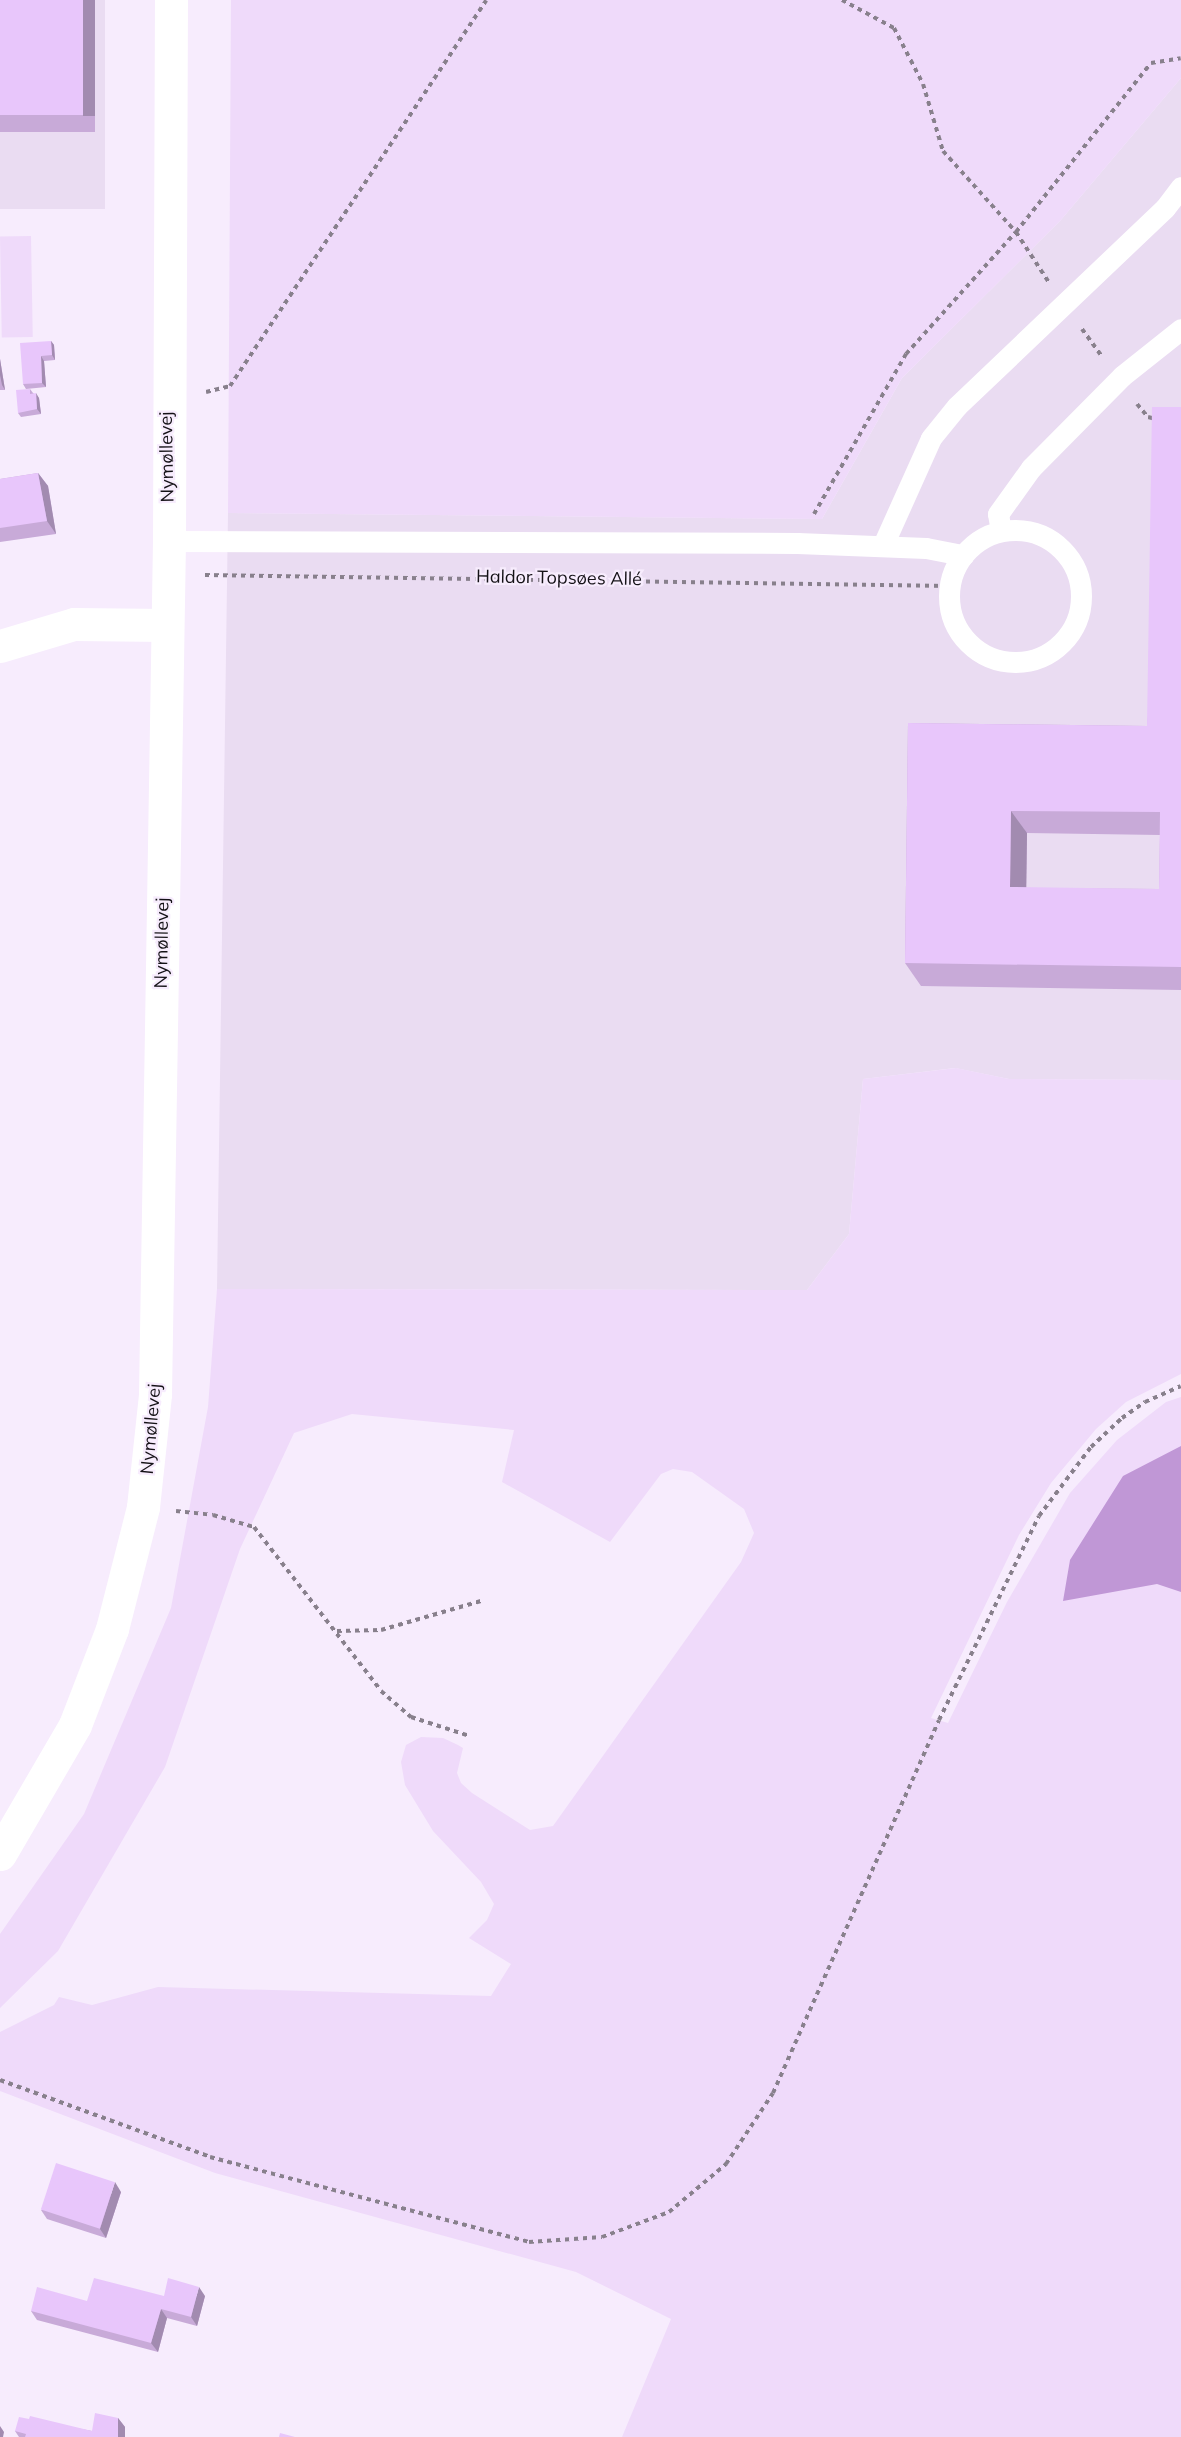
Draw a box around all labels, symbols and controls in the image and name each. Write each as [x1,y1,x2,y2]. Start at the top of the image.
street label: Nymøllevej [155,411,179,503]
street label: Haldor Topsøes Allé [476,566,642,590]
street label: Nymøllevej [150,897,174,989]
street label: Nymøllevej [136,1383,166,1475]

